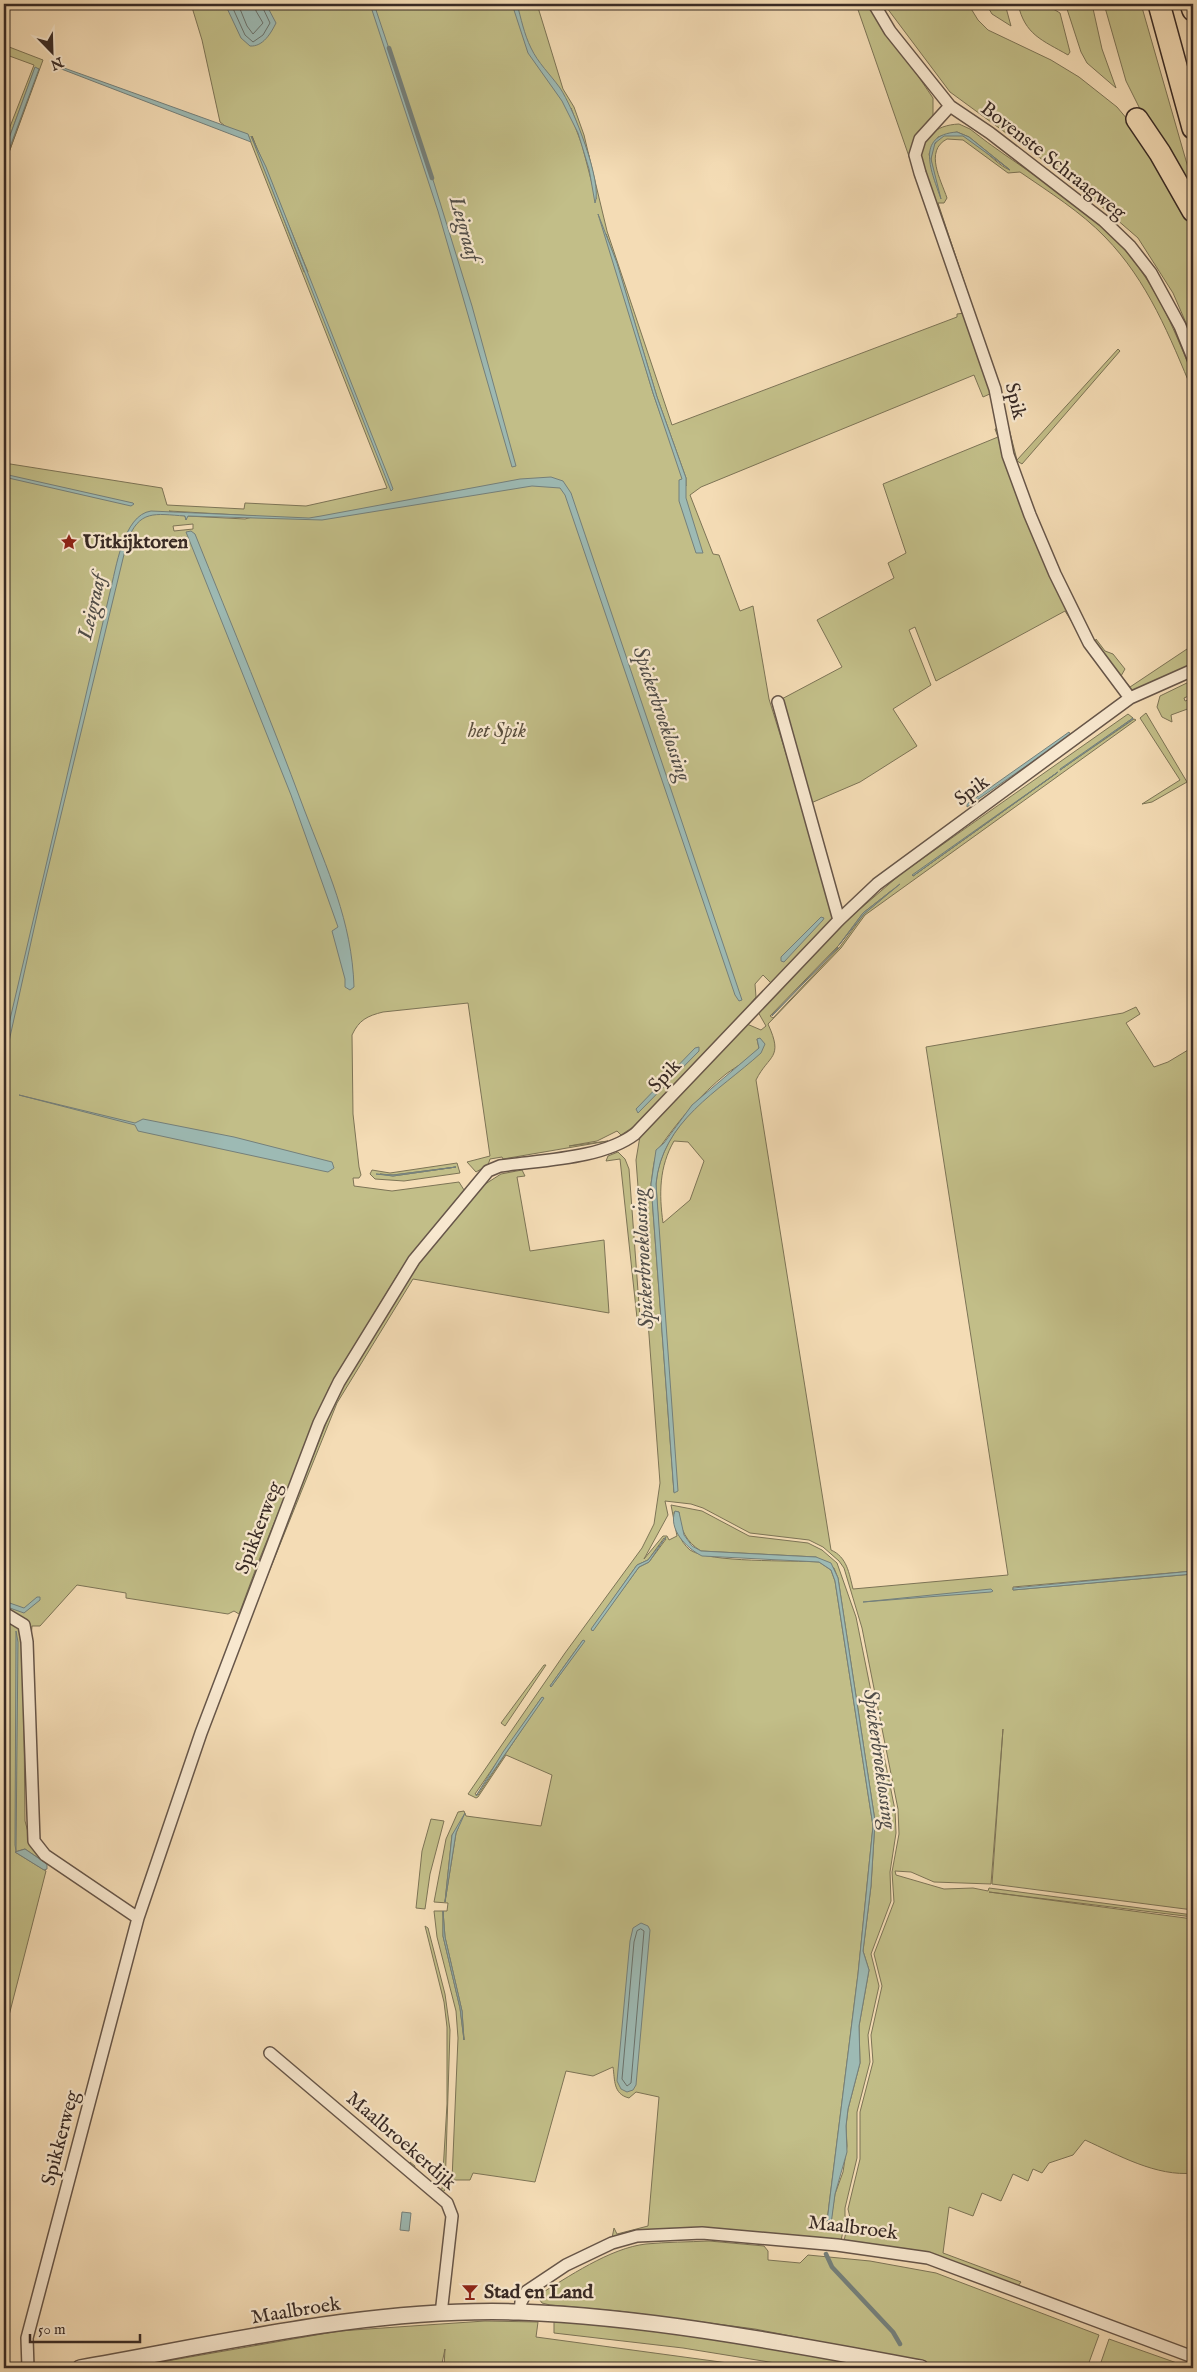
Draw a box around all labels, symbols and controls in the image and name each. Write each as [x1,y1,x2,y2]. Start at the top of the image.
north arrow [28,28,78,78]
text: N [48,52,67,74]
street label: Bovenste Schraagweg [975,96,1132,226]
water label: Leigraaf [442,192,487,269]
street label: Spik [999,380,1031,422]
place label: Uitkijktoren [82,530,189,555]
place icon: Uitkijktoren [59,532,79,552]
water label: Leigraaf [72,567,115,644]
water label: Spickerbroeklossing [625,643,697,786]
park label: het Spik [468,719,526,744]
street label: Spik [950,770,995,812]
street label: Spik [643,1054,687,1098]
water label: Spickerbroeklossing [627,1187,661,1330]
street label: Spikkerweg [230,1477,289,1578]
water label: Spickerbroeklossing [856,1687,902,1832]
street label: Maalbroekerdijk [341,2086,461,2196]
street label: Spikkerweg [36,2087,86,2188]
street label: Maalbroek [807,2210,900,2246]
place label: Stad en Land [484,2280,595,2305]
bar icon: Stad en Land [460,2282,480,2302]
street label: Maalbroek [249,2292,343,2330]
scale bar [30,2312,140,2344]
text: 50 m [38,2320,66,2339]

